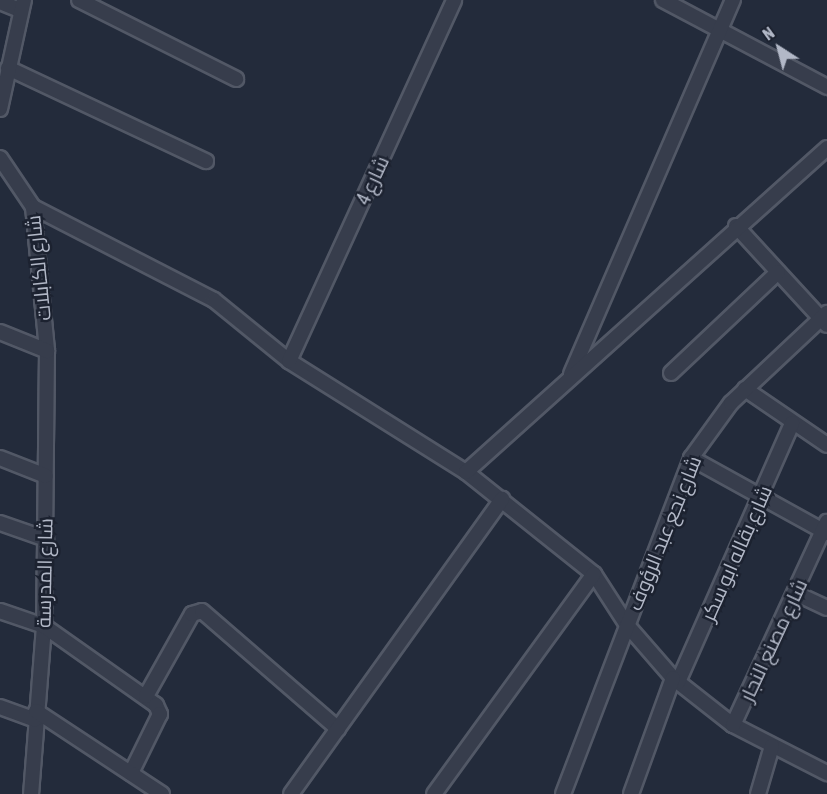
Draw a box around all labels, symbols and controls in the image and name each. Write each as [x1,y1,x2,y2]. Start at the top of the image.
north arrow [749,18,809,78]
text: N [759,23,778,44]
street label: شارع 4 [350,152,394,208]
street label: شارع الكابلات [21,214,55,322]
street label: شارع نجع عبد الرؤوف [622,452,706,614]
street label: شارع بقاله ابو سكر [695,481,777,625]
street label: شارع المدرسة [31,518,57,628]
street label: شارع مصنع النجار [734,575,812,705]

